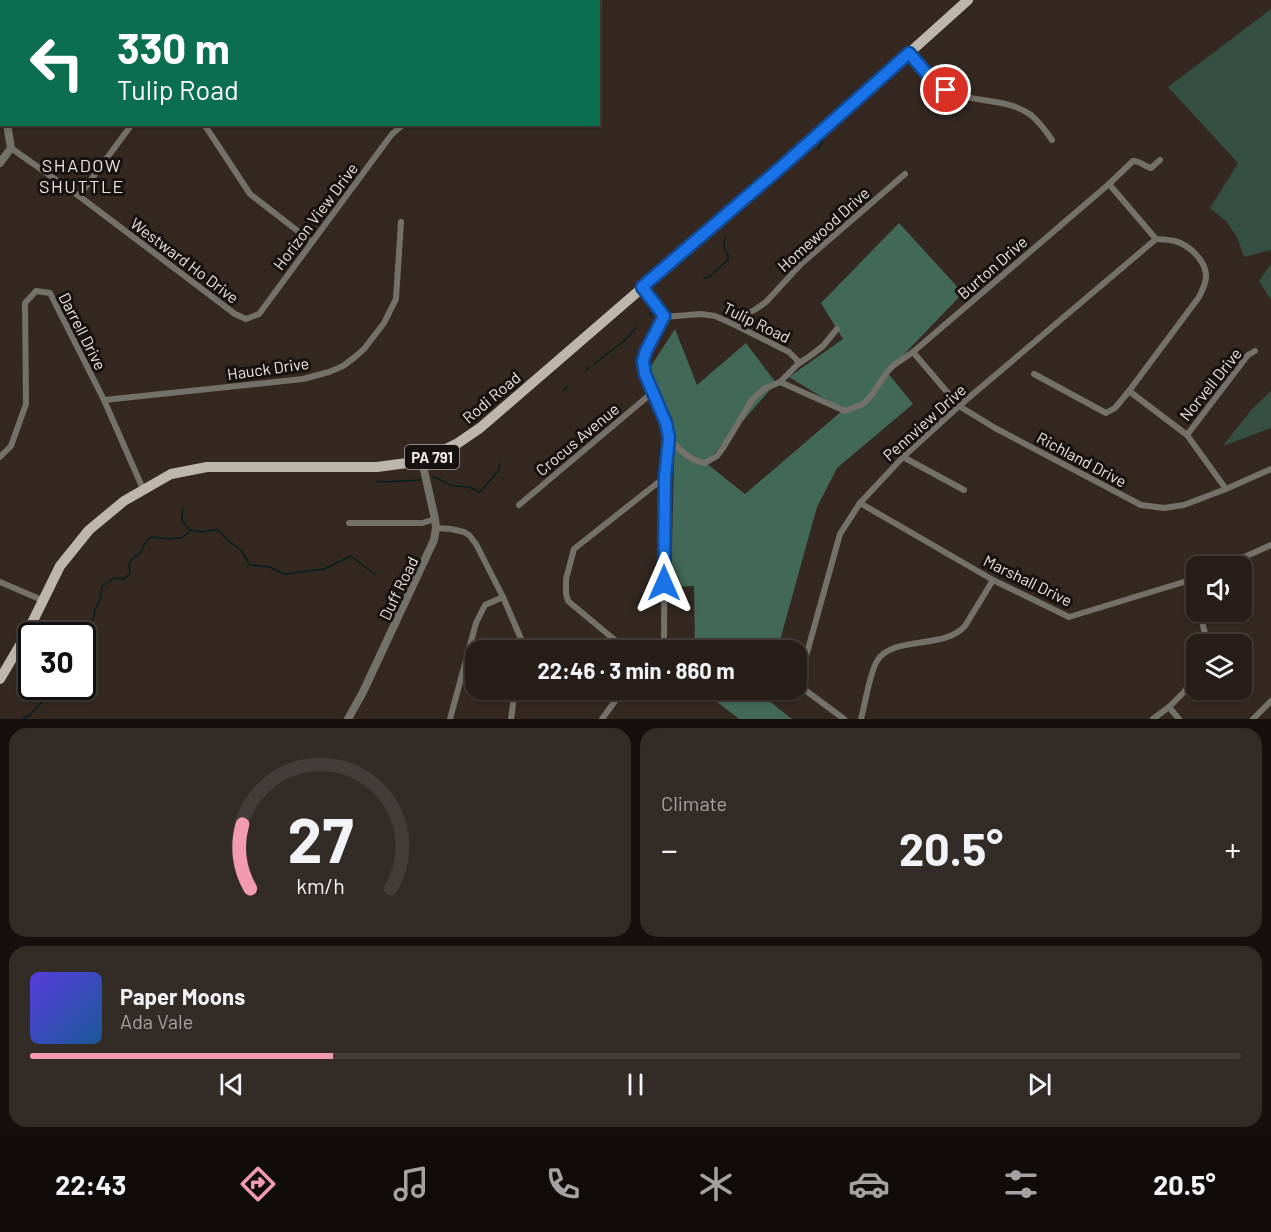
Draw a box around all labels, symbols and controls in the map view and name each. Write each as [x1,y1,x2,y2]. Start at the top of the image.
text: 330 m [117,22,230,72]
icon: left [18,24,96,102]
pin [920,64,971,115]
text: Tulip Road [117,73,239,105]
icon: arrive [929,73,962,106]
district label: SHADOW SHUTTLE [39,154,125,197]
street label: Horizon View Drive [269,159,361,273]
street label: Homewood Drive [773,183,873,275]
street label: Westward Ho Drive [127,213,243,307]
street label: Burton Drive [953,232,1031,302]
street label: Darrell Drive [55,289,111,373]
street label: Tulip Road [720,298,794,346]
street label: Norvell Drive [1175,344,1245,424]
street label: Hauck Drive [226,353,310,383]
street label: Rodi Road [458,367,524,427]
street label: Pennview Drive [879,380,969,464]
street label: Crocus Avenue [532,399,622,479]
street label: Richland Drive [1034,427,1130,491]
road number: PA 791 [405,445,459,469]
street label: Marshall Drive [981,550,1075,610]
position arrow [632,551,696,615]
street label: Duff Road [375,553,421,623]
map controls [1186,556,1252,700]
button: sound [1186,556,1252,622]
speed limit sign: 30 [18,622,96,700]
button: layers [1186,634,1252,700]
text: 22:46 · 3 min · 860 m [537,657,735,683]
text: Climate [661,791,727,815]
text: 27 [287,801,353,875]
text: 20.5° [899,821,1003,875]
text: − [661,829,678,869]
text: + [1225,829,1241,869]
text: km/h [296,874,344,899]
text: Paper Moons [120,983,245,1009]
text: Ada Vale [120,1009,193,1033]
icon: previous [215,1068,248,1101]
icon: pause [619,1068,652,1101]
icon: next [1023,1068,1056,1101]
icon: directions [237,1163,279,1205]
icon: music [390,1163,432,1205]
icon: phone [542,1163,584,1205]
icon: climate [695,1163,737,1205]
icon: car [848,1163,890,1205]
icon: filters [1000,1163,1042,1205]
text: 22:43 [55,1168,126,1200]
text: 20.5° [1153,1168,1216,1200]

